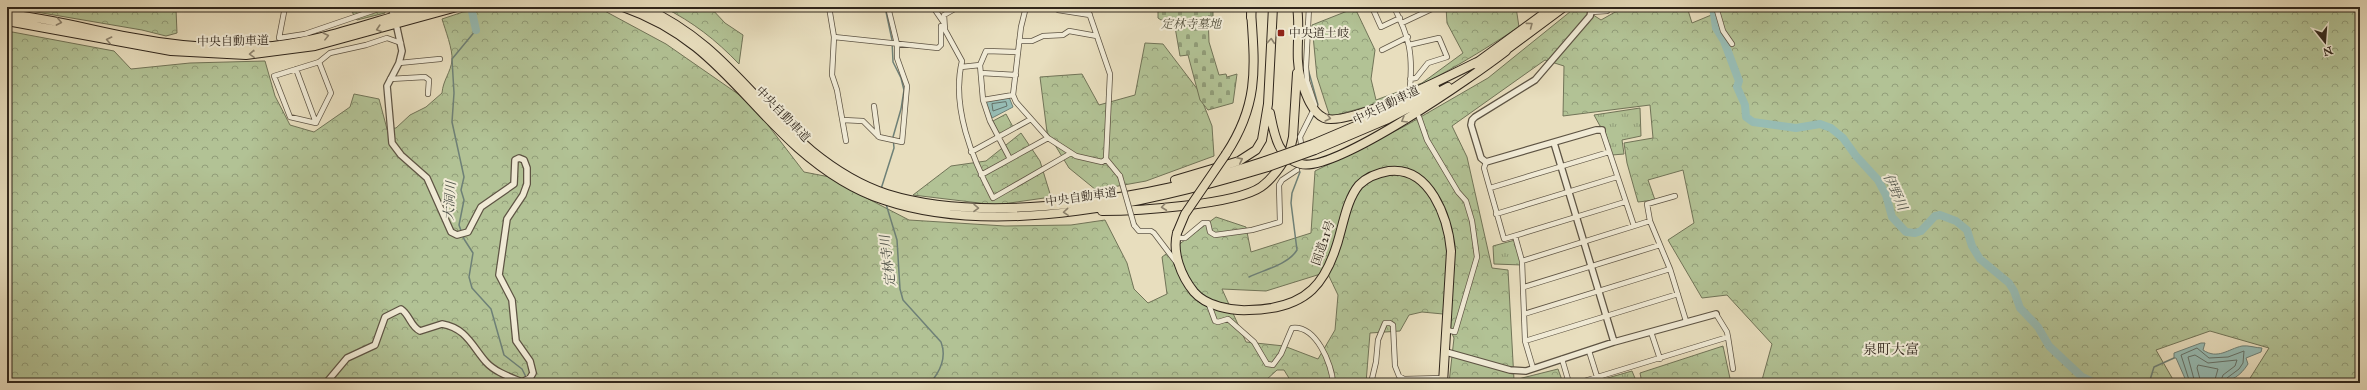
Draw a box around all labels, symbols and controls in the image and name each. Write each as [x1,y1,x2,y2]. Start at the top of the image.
park label: 定林寺墓地 [1161,17,1223,31]
one-way arrow [56,18,62,26]
north arrow [2305,22,2345,62]
one-way arrow [1526,23,1533,30]
one-way arrow [375,24,382,33]
place label: 中央道土岐 [1289,26,1349,40]
marker: 中央道土岐 [1276,28,1286,38]
one-way arrow [322,32,329,41]
street label: 中央自動車道 [197,33,269,49]
one-way arrow [106,36,112,45]
one-way arrow [1266,38,1275,45]
text: N [2321,44,2334,59]
one-way arrow [249,50,255,59]
street label: 中央自動車道 [753,83,813,145]
street label: 中央自動車道 [1351,83,1421,127]
one-way arrow [1325,114,1331,122]
one-way arrow [1401,116,1408,123]
one-way arrow [1235,157,1243,165]
water label: 伊野川 [1880,171,1911,215]
water label: 大洞川 [441,179,459,221]
street label: 中央自動車道 [1044,185,1118,209]
one-way arrow [1161,202,1167,211]
one-way arrow [973,204,979,212]
one-way arrow [1063,207,1069,216]
street label: 国道21号 [1309,219,1337,267]
water label: 定林寺川 [877,232,899,288]
district label: 泉町大富 [1863,341,1919,358]

